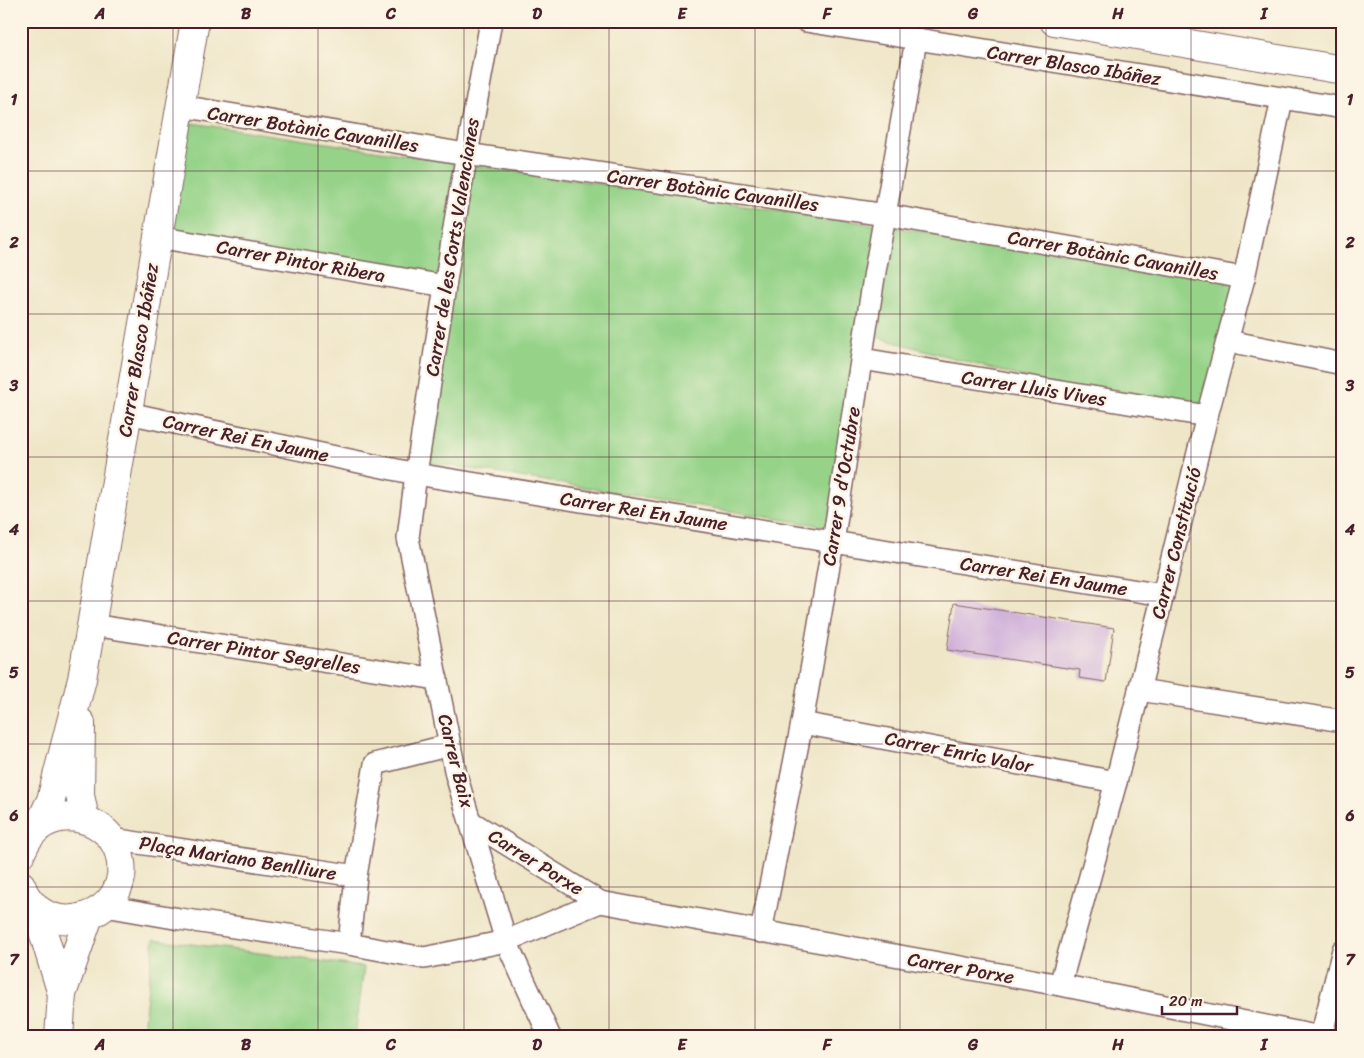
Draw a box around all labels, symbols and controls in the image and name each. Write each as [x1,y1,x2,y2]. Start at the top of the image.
text: A [94,0,105,28]
text: B [241,0,252,28]
text: C [385,0,397,28]
text: D [532,0,542,28]
text: E [678,0,688,28]
text: F [822,0,833,28]
text: G [967,0,979,28]
text: H [1111,0,1124,28]
text: I [1260,0,1269,28]
street label: Carrer Blasco Ibáñez [985,35,1164,95]
text: 1 [11,85,18,114]
text: 1 [1347,85,1354,114]
street label: Carrer Botànic Cavanilles [205,96,421,162]
street label: Carrer de les Corts Valencianes [415,115,489,379]
street label: Carrer Botànic Cavanilles [605,159,821,221]
street label: Carrer Botànic Cavanilles [1005,220,1221,290]
text: 2 [8,228,19,257]
text: 2 [1344,228,1355,257]
street label: Carrer Pintor Ribera [214,230,388,292]
street label: Carrer Blasco Ibáñez [108,260,168,439]
street label: Carrer Lluis Vives [959,360,1109,416]
text: 3 [9,371,19,400]
text: 3 [1345,371,1355,400]
street label: Carrer Rei En Jaume [160,404,332,472]
street label: Carrer 9 d'Octubre [812,404,870,568]
street label: Carrer Constitució [1141,463,1211,622]
street label: Carrer Rei En Jaume [558,481,730,541]
text: 4 [8,515,19,544]
text: 4 [1344,515,1355,544]
street label: Carrer Rei En Jaume [958,546,1130,606]
street label: Carrer Pintor Segrelles [165,620,363,684]
text: 5 [9,658,19,687]
text: 5 [1345,658,1355,687]
street label: Carrer Baix [428,710,484,812]
street label: Carrer Enric Valor [882,721,1037,783]
text: 6 [8,801,19,830]
text: 6 [1344,801,1355,830]
street label: Carrer Porxe [482,819,591,905]
street label: Plaça Mariano Benlliure [137,826,339,890]
street label: Carrer Porxe [905,942,1017,994]
text: 7 [9,945,20,974]
text: 7 [1345,945,1356,974]
scale bar [1162,983,1236,1015]
text: 20 m [1169,988,1203,1014]
text: A [94,1030,105,1058]
text: B [241,1030,252,1058]
text: C [385,1030,397,1058]
text: D [532,1030,542,1058]
text: E [678,1030,688,1058]
text: F [822,1030,833,1058]
text: G [967,1030,979,1058]
text: H [1111,1030,1124,1058]
text: I [1260,1030,1269,1058]

